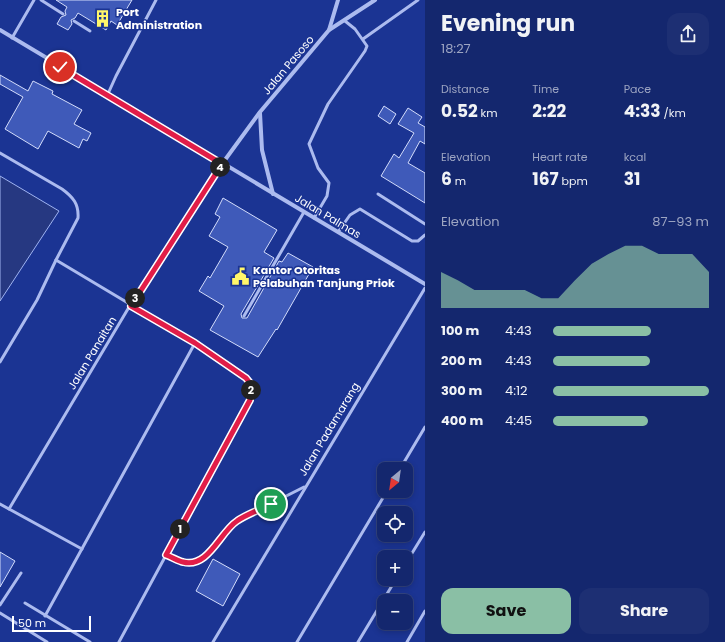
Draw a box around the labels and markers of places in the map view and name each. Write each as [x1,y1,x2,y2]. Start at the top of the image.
place label: Port Administration [116,4,202,33]
building icon: Port Administration [93,8,113,28]
pin [43,50,77,84]
pin: 4 [210,157,230,177]
place label: Kantor Otoritas Pelabuhan Tanjung Priok [253,262,395,291]
public building icon: Kantor Otoritas Pelabuhan Tanjung Priok [230,266,250,286]
pin: 3 [125,288,145,308]
pin: 2 [241,380,261,400]
pin [254,487,288,521]
pin: 1 [170,519,190,539]

